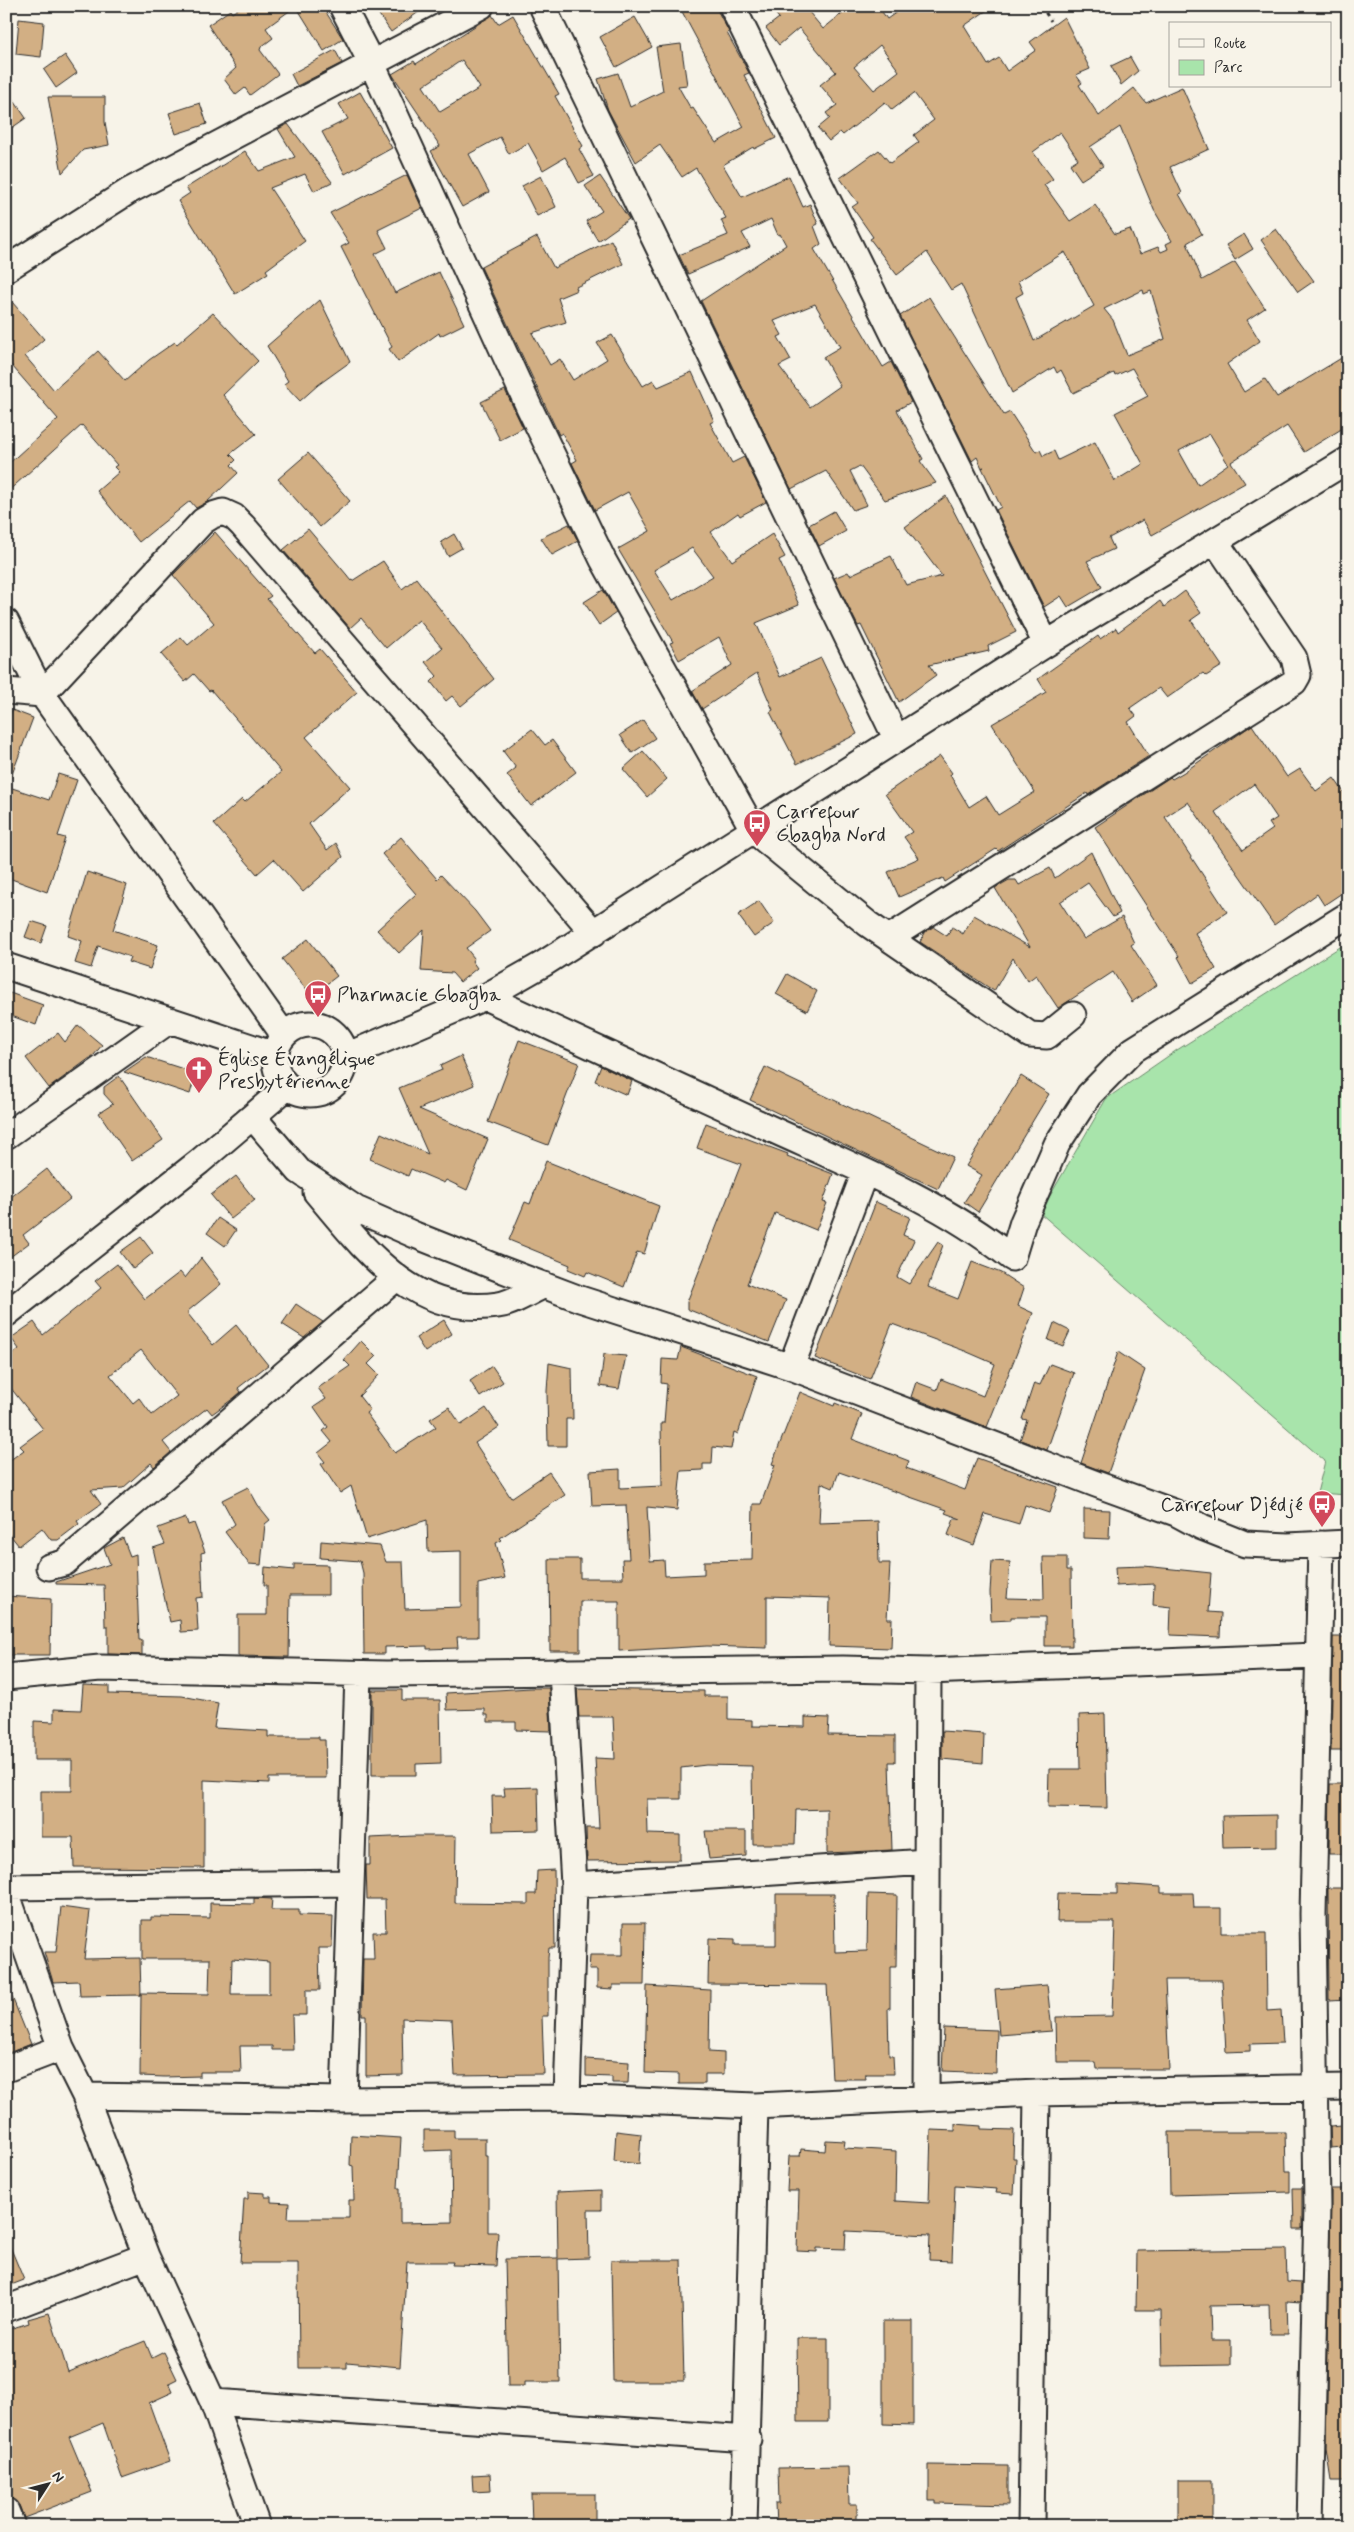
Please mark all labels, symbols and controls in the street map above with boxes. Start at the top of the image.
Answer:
legend [1169,22,1332,88]
text: Route [1214,34,1247,54]
text: Parc [1214,58,1242,78]
place label: Carrefour Gbagba Nord [776,799,886,850]
bus stop icon: Carrefour Gbagba Nord [742,808,772,847]
bus stop icon: Pharmacie Gbagba [303,979,333,1018]
place label: Pharmacie Gbagba [337,982,502,1010]
place label: Église Évangélique Presbytérienne [218,1046,375,1096]
church icon: Église Évangélique Presbytérienne [184,1055,214,1094]
bus stop icon: Carrefour Djédjé [1307,1489,1337,1528]
place label: Carrefour Djédjé [1160,1492,1303,1521]
north arrow [22,2460,72,2510]
text: N [48,2468,68,2486]

